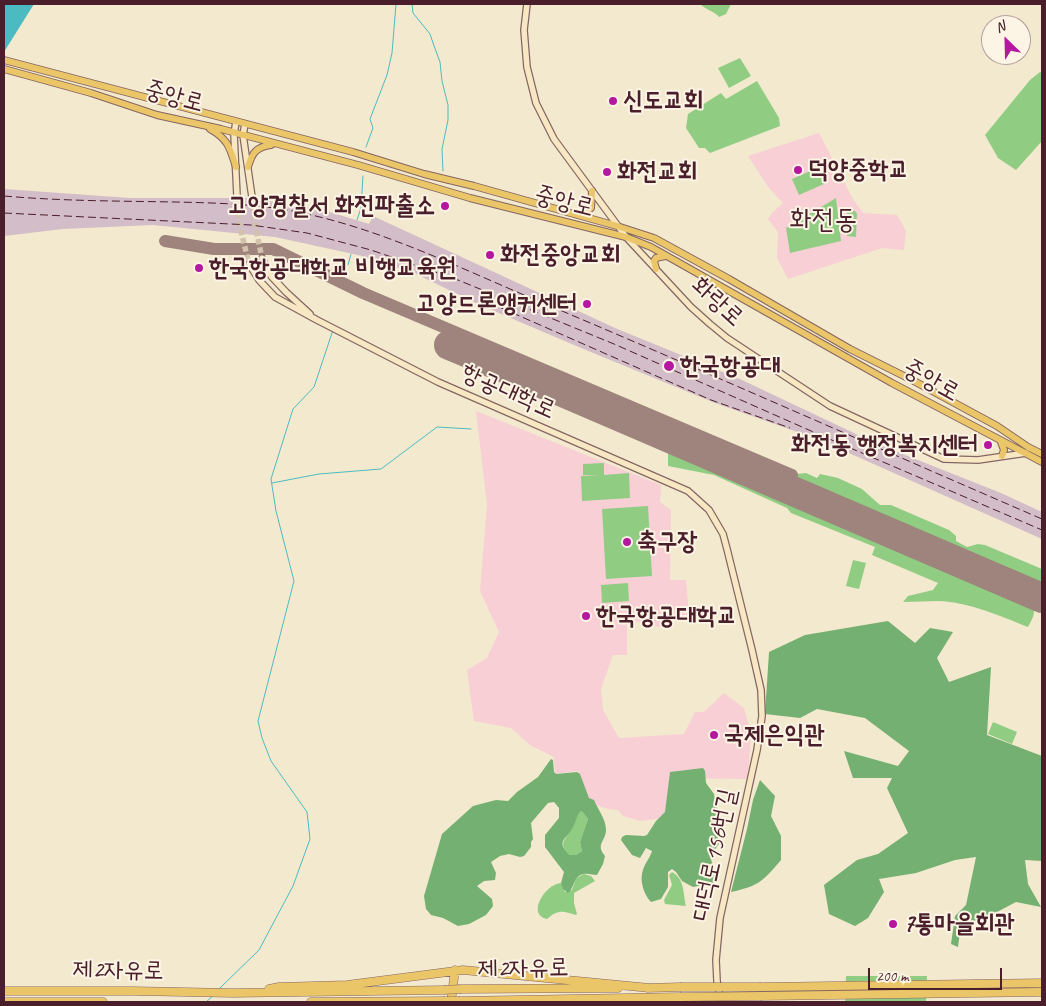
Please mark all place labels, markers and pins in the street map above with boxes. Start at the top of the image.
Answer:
place label: 신도교회 [623,86,703,116]
marker: 신도교회 [607,95,619,107]
place label: 덕양중학교 [808,155,909,185]
place label: 화전교회 [617,157,697,187]
marker: 덕양중학교 [792,164,804,176]
marker: 화전교회 [601,166,613,178]
place label: 고양경찰서 화전파출소 [228,191,435,221]
marker: 고양경찰서 화전파출소 [439,200,451,212]
place label: 화전중앙교회 [500,240,621,270]
marker: 화전중앙교회 [484,249,496,261]
place label: 한국항공대학교 비행교육원 [209,253,456,283]
marker: 한국항공대학교 비행교육원 [193,262,205,274]
place label: 고양드론앵커센터 [416,289,577,319]
marker: 고양드론앵커센터 [581,298,593,310]
place label: 한국항공대 [680,351,781,381]
marker: 한국항공대 [662,359,676,373]
place label: 화전동 행정복지센터 [791,430,978,460]
marker: 화전동 행정복지센터 [982,439,994,451]
place label: 축구장 [637,527,697,557]
marker: 축구장 [621,536,633,548]
place label: 한국항공대학교 [596,601,737,631]
marker: 한국항공대학교 [580,610,592,622]
place label: 국제은익관 [724,720,825,750]
marker: 국제은익관 [708,729,720,741]
place label: 7통마을회관 [903,909,1015,939]
marker: 7통마을회관 [887,918,899,930]

